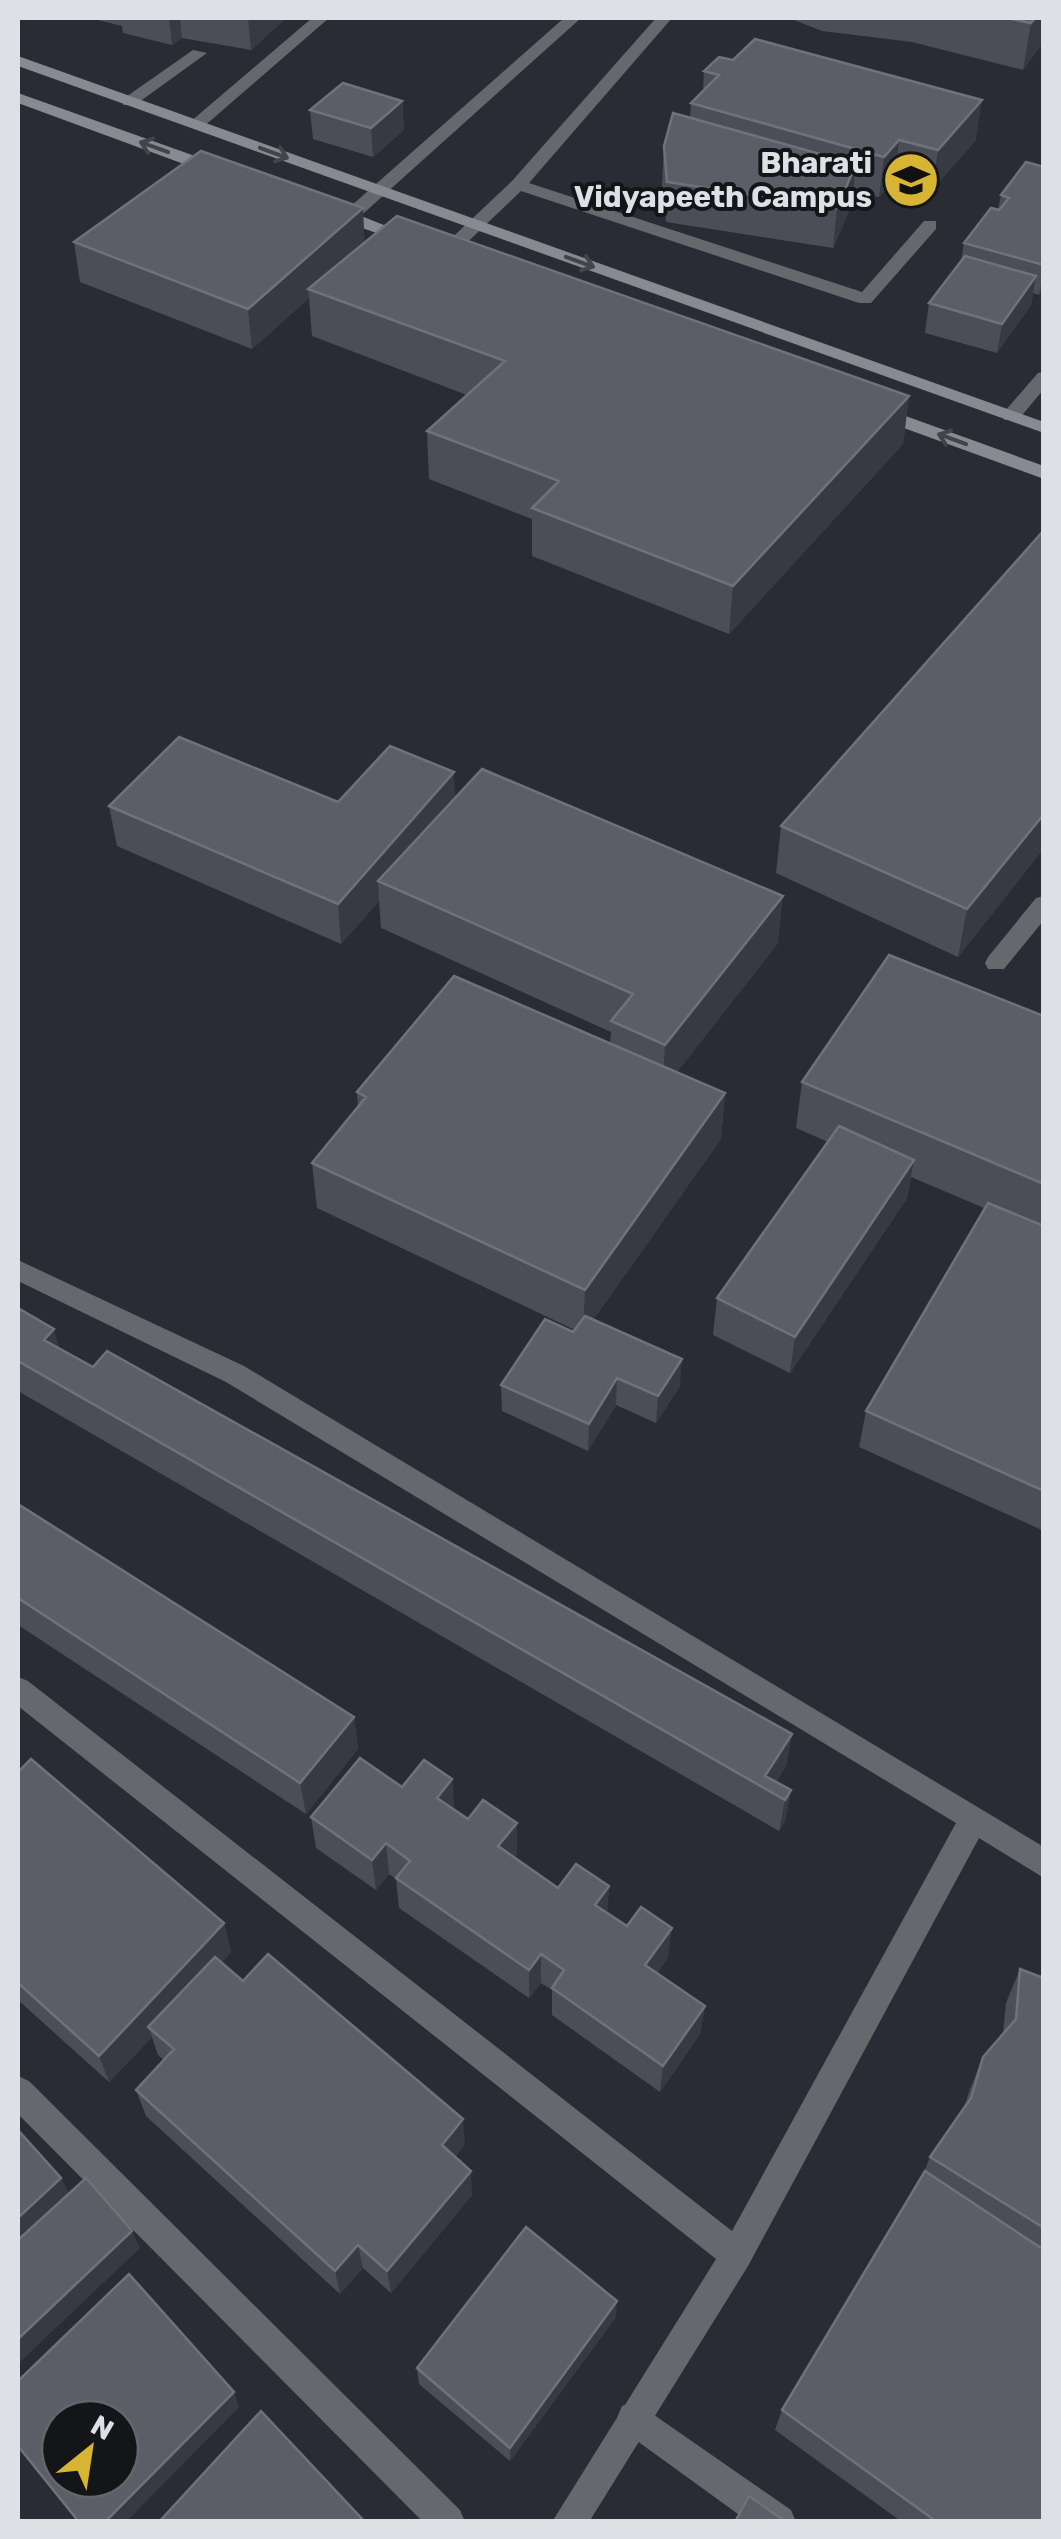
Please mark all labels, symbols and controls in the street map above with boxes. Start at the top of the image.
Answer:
one-way arrow [139,137,170,155]
one-way arrow [258,145,289,163]
place label: Bharati Vidyapeeth Campus [574,145,872,215]
school or university icon: Bharati Vidyapeeth Campus [881,150,941,210]
one-way arrow [564,254,595,272]
one-way arrow [937,429,968,447]
north arrow [40,2399,140,2499]
text: N [85,2408,119,2447]

